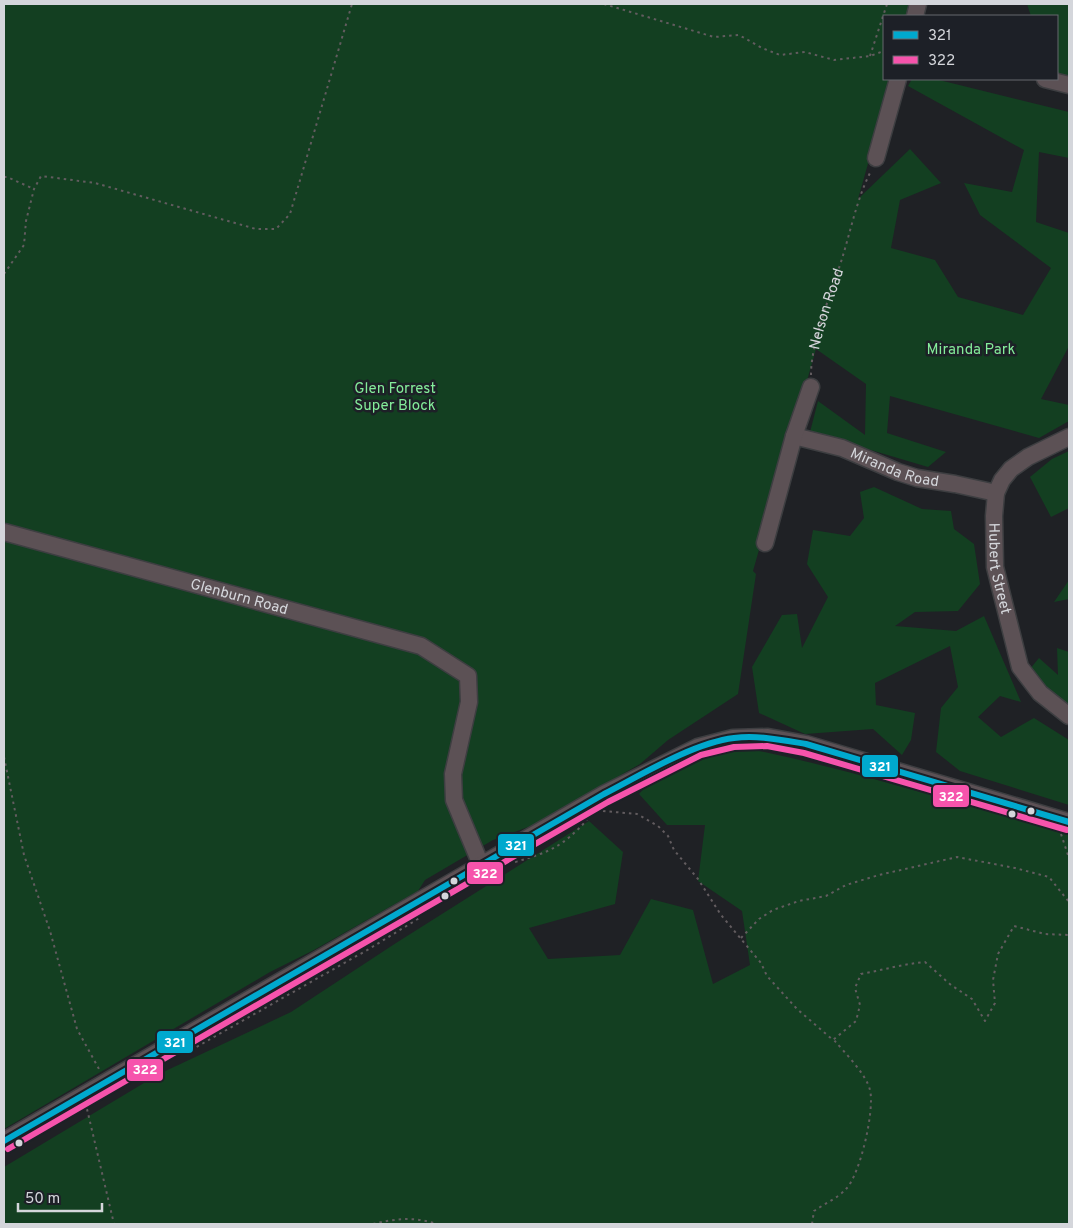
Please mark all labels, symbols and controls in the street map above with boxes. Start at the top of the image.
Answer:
legend [883,15,1058,80]
text: 321 [928,27,952,46]
text: 322 [928,52,955,71]
street label: Nelson Road [806,266,849,352]
park label: Miranda Park [927,341,1016,360]
park label: Glen Forrest Super Block [354,380,436,416]
street label: Miranda Road [847,445,940,492]
street label: Hubert Street [983,523,1014,616]
street label: Glenburn Road [188,575,290,620]
line badge: 321 [861,754,899,778]
text: 321 [869,759,891,776]
line badge: 322 [932,784,970,808]
text: 322 [938,789,964,806]
unlabelled marker [1026,806,1036,816]
unlabelled marker [1007,809,1017,819]
line badge: 321 [497,833,535,857]
text: 321 [505,838,527,855]
line badge: 322 [466,861,504,885]
text: 322 [472,866,498,883]
unlabelled marker [449,876,459,886]
unlabelled marker [440,891,450,901]
line badge: 321 [156,1030,194,1054]
text: 321 [164,1035,186,1052]
line badge: 322 [126,1058,164,1082]
text: 322 [132,1062,158,1079]
unlabelled marker [14,1138,24,1148]
scale bar [18,1180,101,1212]
text: 50 m [25,1190,60,1209]

